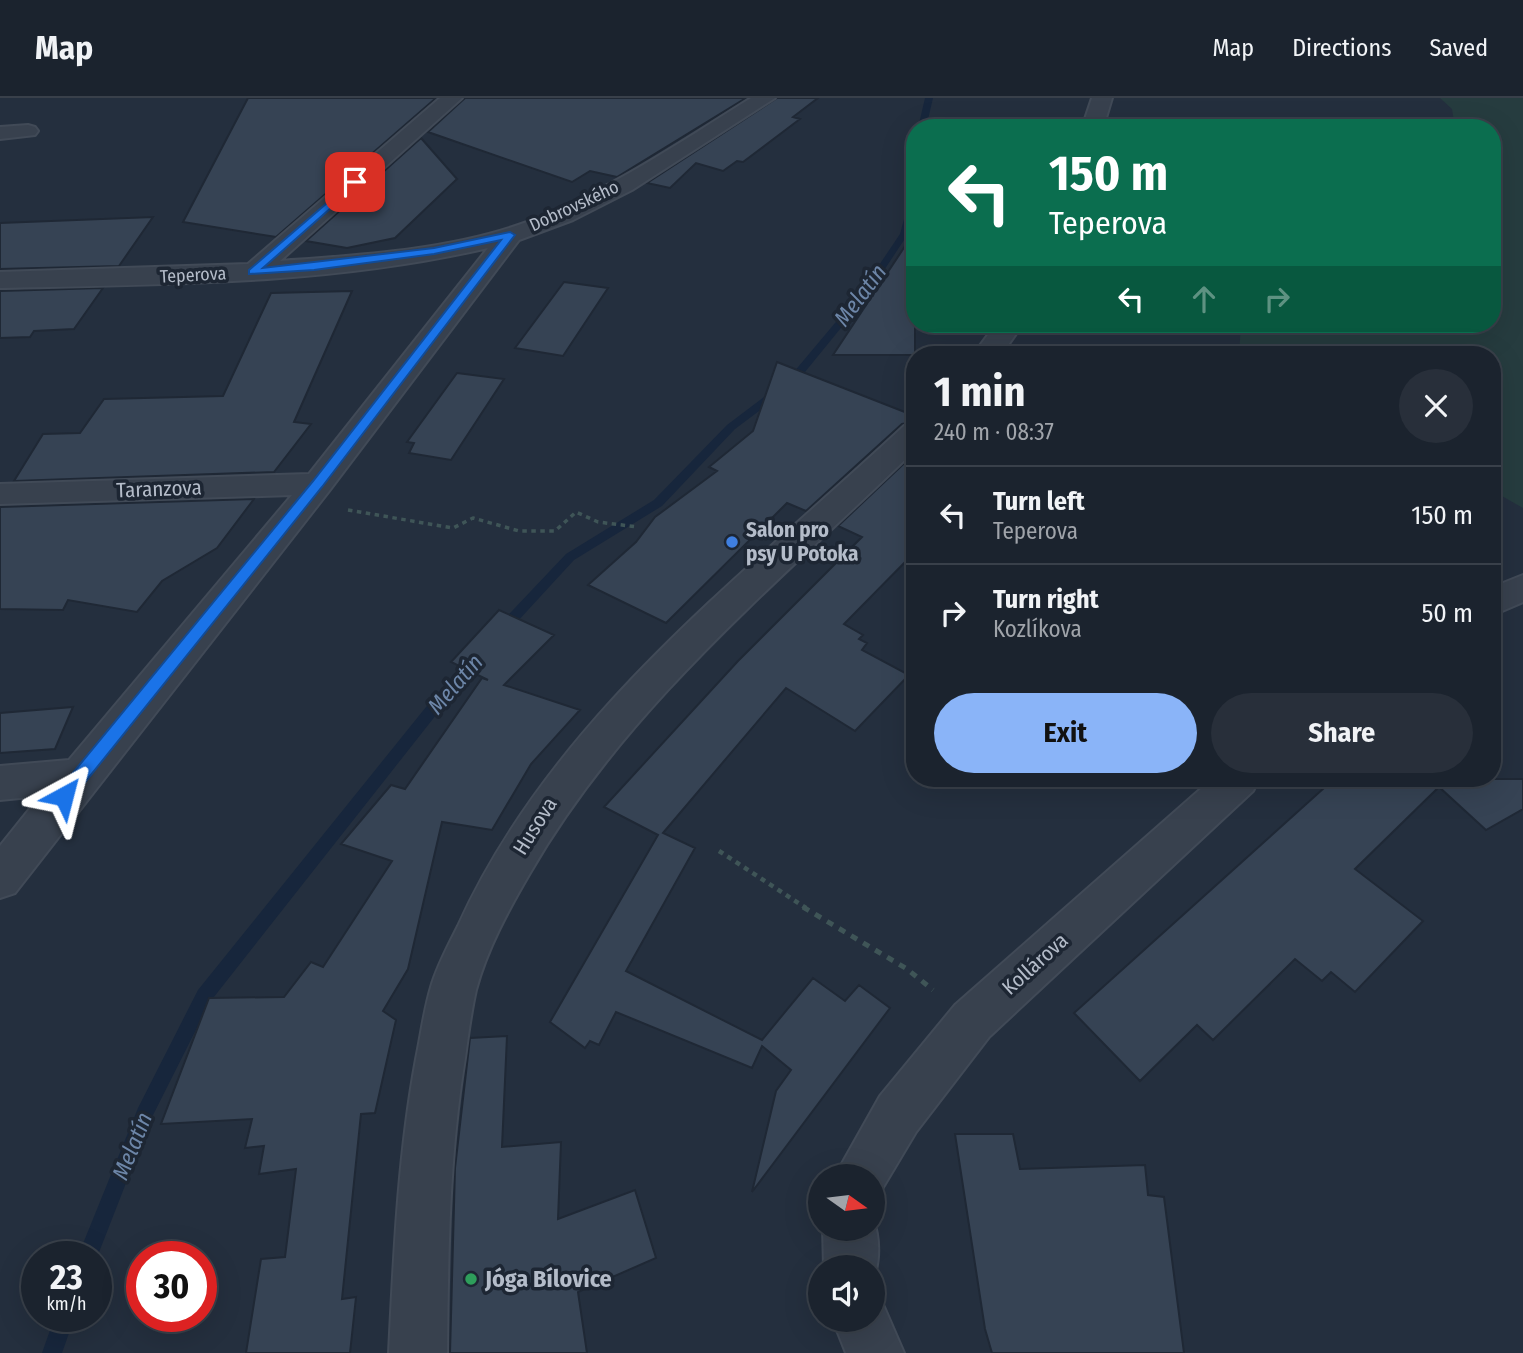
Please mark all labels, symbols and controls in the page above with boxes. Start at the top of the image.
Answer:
text: Map [35,28,93,68]
text: Map [1213,34,1254,62]
text: Directions [1292,34,1391,62]
text: Saved [1429,34,1488,62]
text: 150 m [1049,144,1168,203]
icon: left [934,147,1025,238]
pin [325,152,385,212]
icon: arrive [336,163,374,201]
street label: Dobrovského [526,176,622,236]
text: Teperova [1049,204,1167,242]
water label: Melatín [828,258,892,332]
street label: Teperova [159,262,227,288]
icon: left [1112,280,1150,318]
icon: ahead [1185,280,1223,318]
icon: right [1258,280,1296,318]
text: 1 min [934,367,1025,417]
button: close [1399,369,1473,443]
text: 240 m · 08:37 [934,418,1054,446]
street label: Taranzova [116,475,202,503]
text: Turn left [993,486,1085,517]
icon: left [934,496,972,534]
text: 150 m [1411,500,1473,531]
place label: Salon pro psy U Potoka [746,517,858,567]
text: Teperova [993,517,1078,545]
marker: Salon pro psy U Potoka [724,534,740,550]
text: Turn right [993,584,1099,615]
icon: right [934,594,972,632]
text: 50 m [1421,598,1473,629]
text: Kozlíkova [993,615,1082,643]
water label: Melatín [421,648,489,720]
button: Exit [934,693,1197,773]
button: Share [1211,693,1473,773]
position arrow [27,759,101,833]
street label: Husova [507,792,563,860]
street label: Kollárova [997,928,1073,1000]
water label: Melatín [106,1108,158,1184]
north arrow [808,1164,886,1241]
map controls [808,1164,885,1332]
speed limit sign: 30 [126,1241,217,1332]
button: sound [808,1255,885,1332]
text: 23 [50,1256,83,1298]
place label: Jóga Bílovice [484,1265,612,1293]
marker: Jóga Bílovice [463,1271,479,1287]
text: km/h [46,1293,87,1315]

